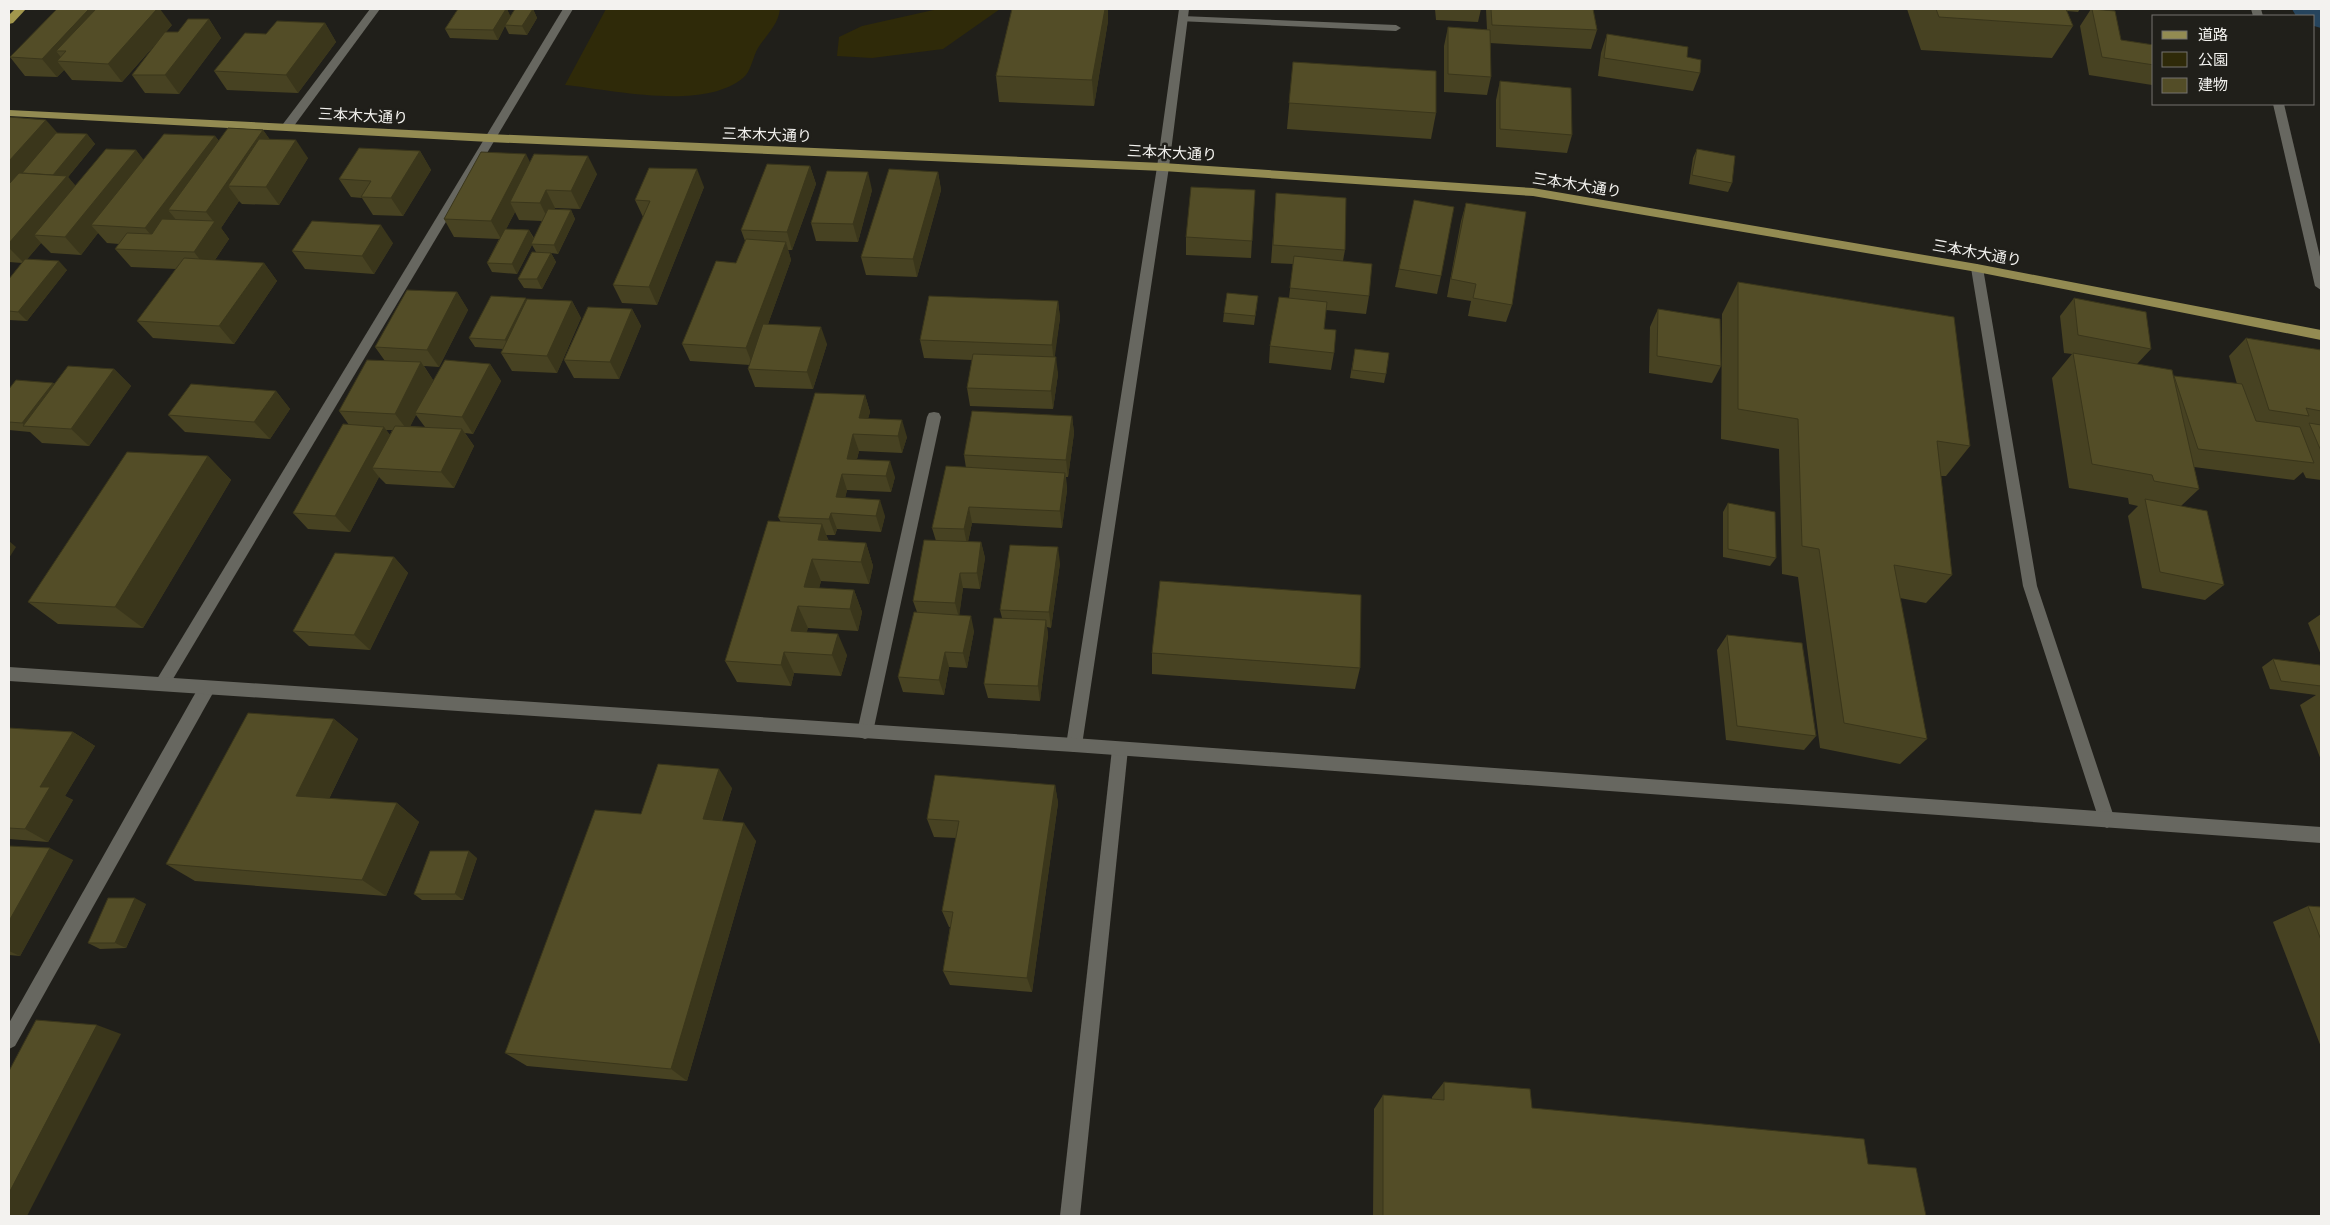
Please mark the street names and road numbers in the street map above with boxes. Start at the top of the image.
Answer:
street label: 三本木大通り [318,105,408,127]
street label: 三本木大通り [722,124,812,146]
street label: 三本木大通り [1127,142,1217,164]
street label: 三本木大通り [1531,169,1623,201]
street label: 三本木大通り [1931,236,2023,270]

